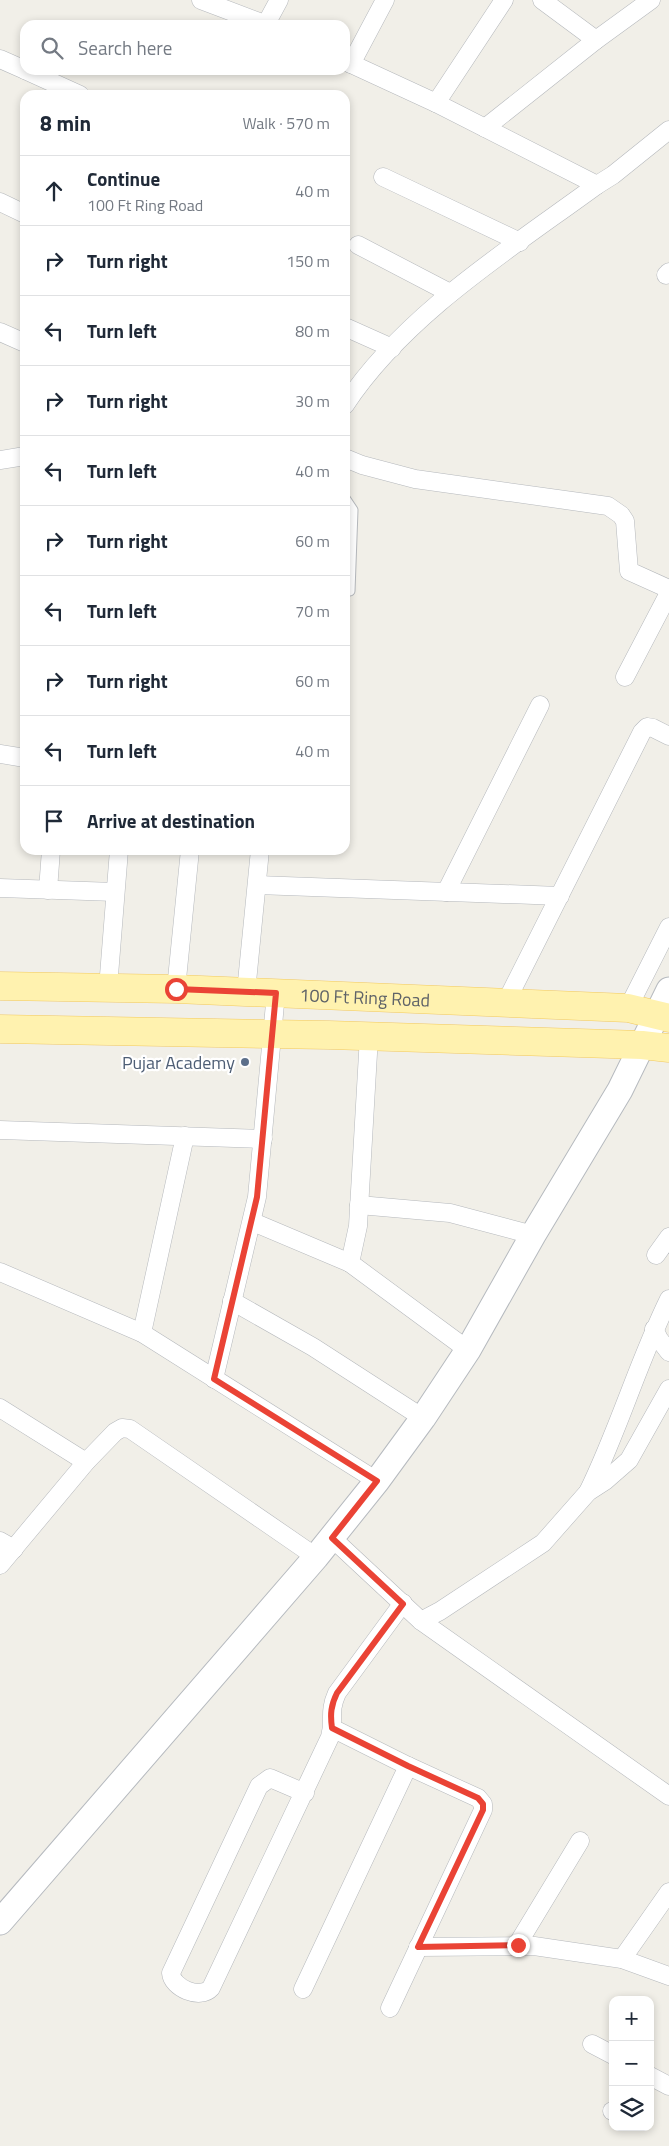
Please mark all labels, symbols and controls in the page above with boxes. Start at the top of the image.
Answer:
search box [20,20,350,75]
text: Search here [78,33,172,62]
icon: search [38,34,66,62]
text: 8 min [40,107,91,139]
text: Walk · 570 m [242,111,330,135]
text: Continue [87,164,160,193]
icon: ahead [40,177,68,205]
text: 40 m [295,179,330,203]
text: 100 Ft Ring Road [87,193,203,217]
text: Turn right [87,246,168,275]
icon: right [40,247,68,275]
text: 150 m [286,249,330,273]
text: Turn left [87,316,157,345]
icon: left [40,317,68,345]
text: 80 m [295,319,330,343]
text: Turn right [87,386,168,415]
icon: right [40,387,68,415]
text: 30 m [295,389,330,413]
text: Turn left [87,456,157,485]
icon: left [40,457,68,485]
text: 40 m [295,459,330,483]
text: Turn right [87,526,168,555]
icon: right [40,527,68,555]
text: 60 m [295,529,330,553]
text: Turn left [87,596,157,625]
icon: left [40,597,68,625]
text: 70 m [295,599,330,623]
text: Turn right [87,666,168,695]
icon: right [40,667,68,695]
text: 60 m [295,669,330,693]
text: Turn left [87,736,157,765]
icon: left [40,737,68,765]
text: 40 m [295,739,330,763]
text: Arrive at destination [87,806,255,835]
icon: arrive [40,807,68,835]
route start [165,978,188,1001]
street label: 100 Ft Ring Road [299,981,431,1013]
place label: Pujar Academy [122,1049,235,1076]
marker: Pujar Academy [239,1056,251,1068]
route end [507,1934,530,1957]
map controls [609,1996,654,2131]
button: + [609,1996,654,2041]
button: − [609,2041,654,2086]
button: layers [609,2086,654,2131]

